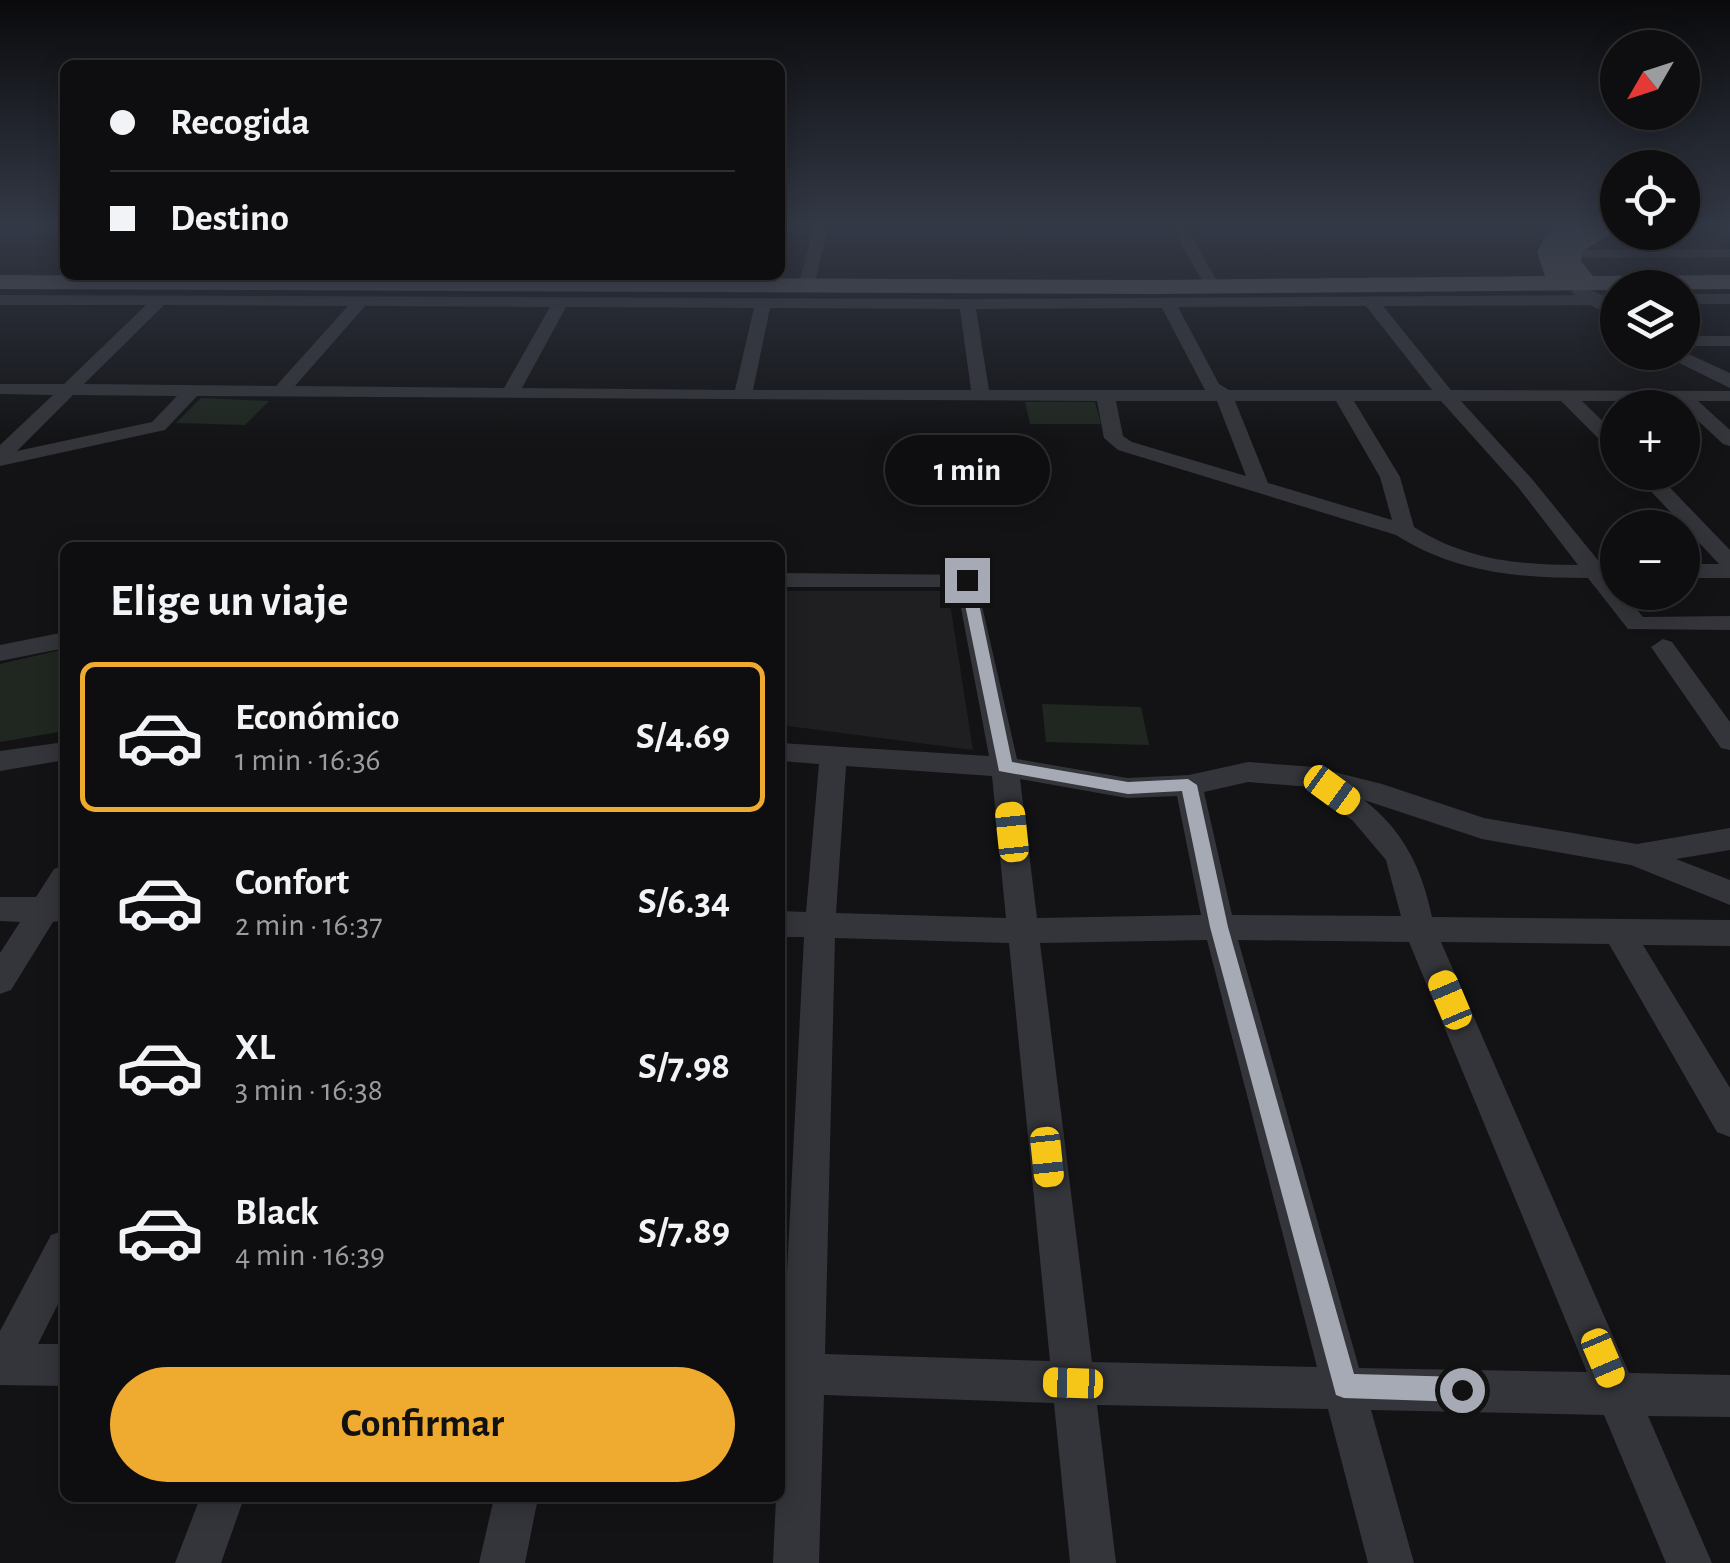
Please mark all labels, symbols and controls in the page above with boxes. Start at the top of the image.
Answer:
north arrow [1600,30,1700,130]
map controls [1600,30,1700,610]
text: Recogida [170,104,310,142]
button: locate [1600,150,1700,250]
text: Destino [170,200,289,238]
button: layers [1600,270,1700,370]
button: + [1600,390,1700,490]
callout: 1 min [884,435,1050,505]
text: 1 min [934,454,1001,486]
button: − [1600,510,1700,610]
route end [945,558,990,603]
text: Elige un viaje [110,579,349,624]
icon: car [115,692,205,782]
text: Económico [235,699,399,737]
text: S/4.69 [636,718,730,756]
text: 1 min · 16:36 [235,744,381,776]
car [1299,760,1365,820]
car [994,801,1030,863]
icon: car [115,857,205,947]
text: Confort [235,864,349,902]
text: S/6.34 [638,883,730,921]
text: 2 min · 16:37 [235,909,383,941]
car [1424,967,1476,1033]
icon: car [115,1022,205,1112]
text: XL [235,1029,275,1067]
text: S/7.98 [638,1048,730,1086]
text: 3 min · 16:38 [235,1074,383,1106]
car [1029,1126,1065,1188]
icon: car [115,1187,205,1277]
text: Black [235,1194,319,1232]
text: S/7.89 [638,1213,730,1251]
text: 4 min · 16:39 [235,1239,385,1271]
car [1577,1325,1629,1391]
button: Confirmar [110,1367,735,1482]
car [1042,1367,1104,1399]
route start [1440,1368,1485,1413]

